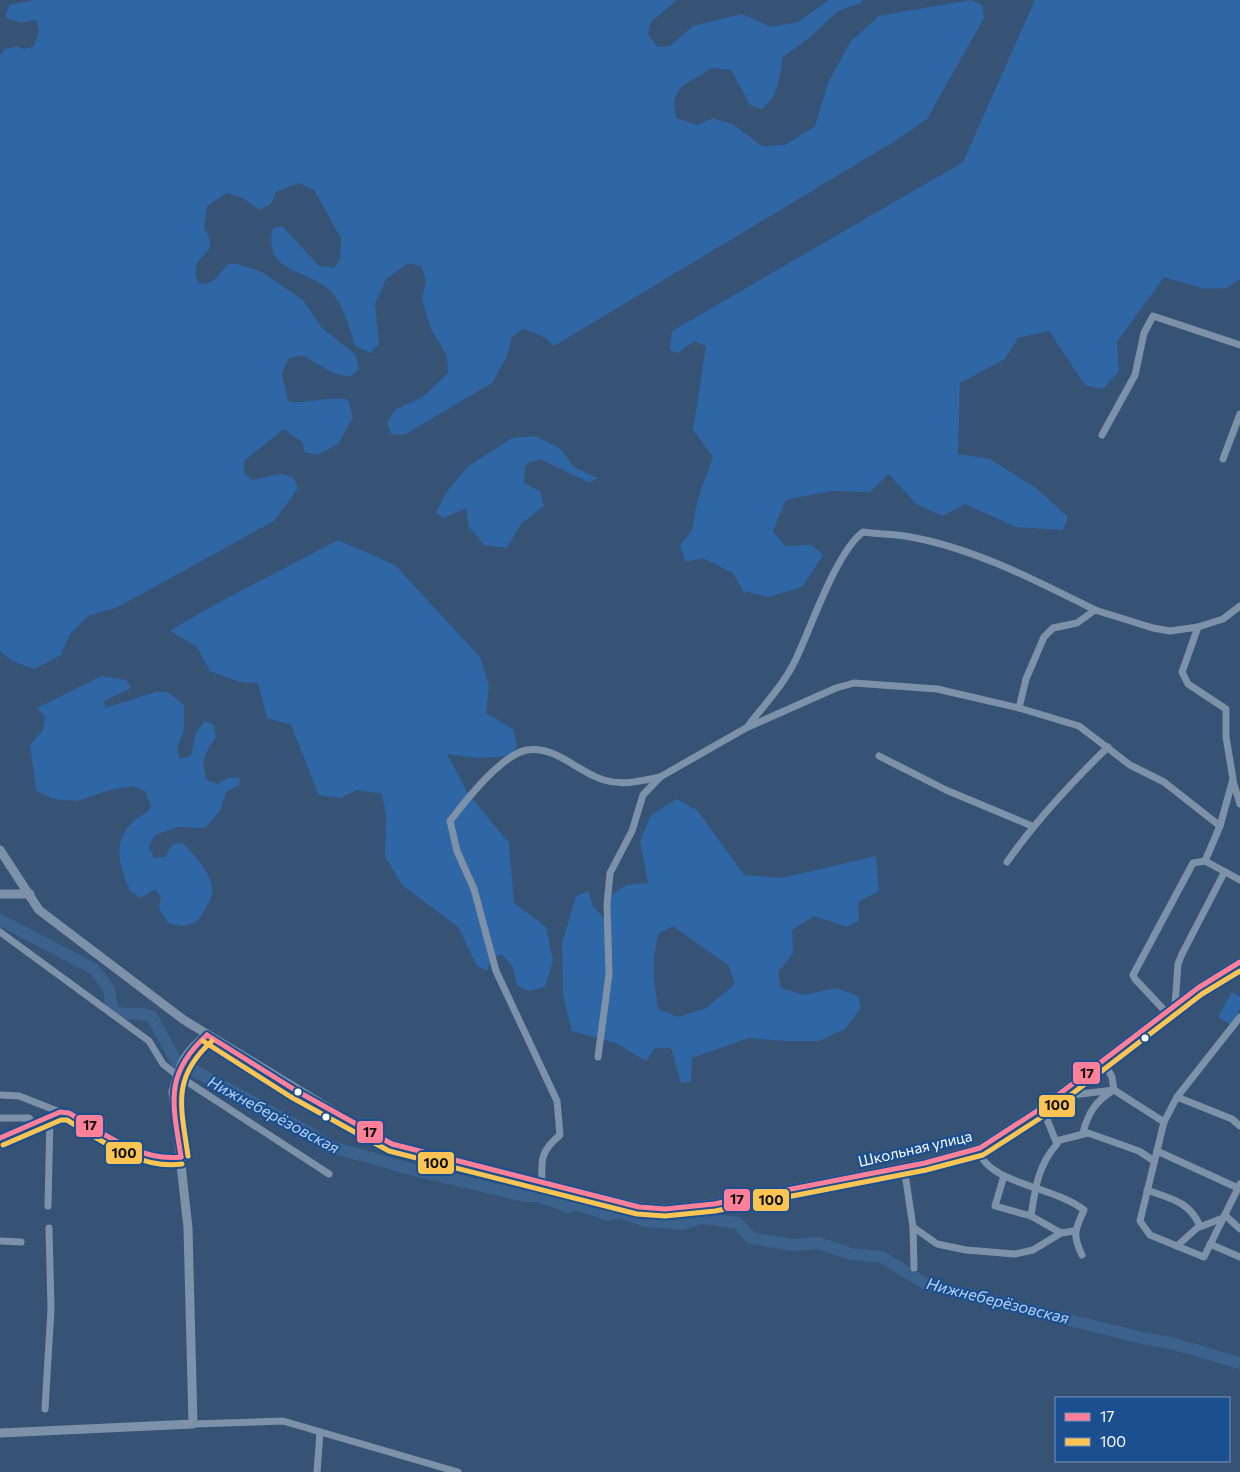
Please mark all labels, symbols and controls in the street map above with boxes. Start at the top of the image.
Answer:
unlabelled marker [1140,1033,1150,1043]
line badge: 17 [1072,1061,1101,1085]
text: 17 [1080,1064,1094,1081]
water label: Нижнеберёзовская [205,1071,343,1157]
unlabelled marker [293,1087,303,1097]
line badge: 100 [1038,1094,1076,1118]
text: 100 [1045,1096,1069,1113]
unlabelled marker [321,1112,331,1122]
line badge: 17 [75,1114,104,1138]
text: 17 [83,1116,97,1133]
line badge: 17 [356,1120,384,1144]
text: 17 [363,1123,377,1140]
street label: Школьная улица [856,1126,974,1170]
line badge: 100 [105,1141,143,1165]
text: 100 [112,1144,136,1161]
line badge: 100 [417,1151,455,1175]
text: 100 [424,1154,448,1171]
line badge: 17 [723,1188,751,1212]
line badge: 100 [752,1188,790,1212]
text: 17 [730,1190,744,1207]
text: 100 [759,1191,783,1208]
water label: Нижнеберёзовская [925,1273,1071,1327]
legend [1055,1397,1230,1462]
text: 17 [1100,1407,1114,1425]
text: 100 [1100,1432,1126,1450]

